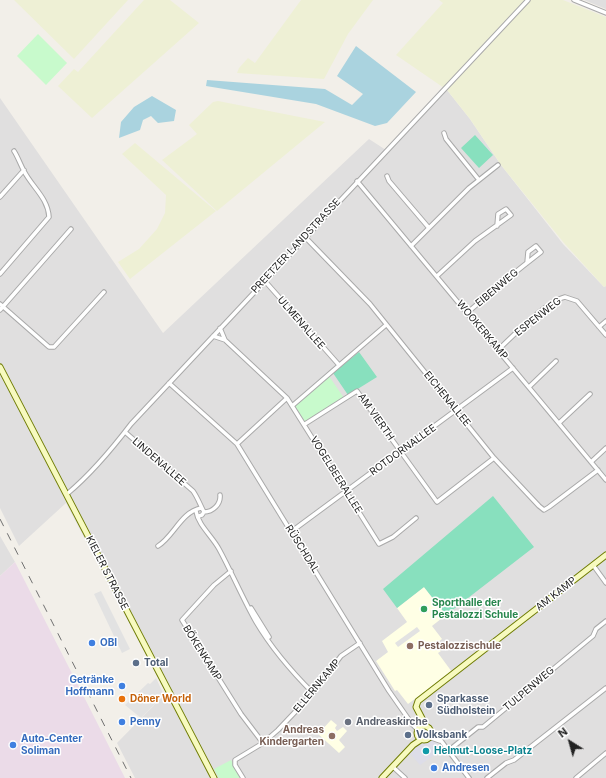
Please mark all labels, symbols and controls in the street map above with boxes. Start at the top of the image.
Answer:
street label: PREETZER LANDSTRASSE [249,196,343,296]
street label: EIBENWEG [473,267,521,309]
street label: ULMENALLEE [275,294,327,352]
street label: ESPENWEG [512,295,564,339]
street label: WOOKERKAMP [454,298,510,362]
street label: EICHENALLEE [421,369,473,429]
street label: AM VIERTH [355,391,397,443]
street label: ROTDORNALLEE [367,422,439,478]
street label: VOGELBEERALLEE [307,434,365,516]
street label: LINDENALLEE [130,436,188,488]
street label: RÜSCHDAL [282,523,322,575]
street label: KIELER STRASSE [83,534,131,612]
street label: AM KAMP [533,575,579,613]
place label: Sporthalle der Pestalozzi Schule [432,597,518,620]
marker: Sporthalle der Pestalozzi Schule [419,604,429,614]
street label: BÖKENKAMP [180,623,224,683]
place label: OBI [100,637,117,649]
marker: OBI [87,638,97,648]
place label: Pestalozzischule [418,640,501,652]
marker: Pestalozzischule [405,641,415,651]
place label: Total [144,657,168,669]
street label: ELLERNKAMP [291,657,343,715]
marker: Total [131,658,141,668]
street label: TULPENWEG [501,664,557,714]
place label: Getränke Hoffmann [65,674,114,698]
marker: Getränke Hoffmann [117,681,127,691]
place label: Döner World [130,693,191,705]
place label: Sparkasse Südholstein [437,693,495,716]
marker: Döner World [117,694,127,704]
marker: Sparkasse Südholstein [424,700,434,710]
place label: Penny [130,716,161,728]
place label: Andreaskirche [356,716,428,728]
marker: Penny [117,717,127,727]
marker: Andreaskirche [343,717,353,727]
north arrow [550,722,590,762]
place label: Andreas Kindergarten [260,724,324,748]
text: N [555,724,570,741]
place label: Volksbank [416,729,467,741]
marker: Volksbank [403,730,413,740]
marker: Andreas Kindergarten [327,731,337,741]
place label: Auto-Center Soliman [21,733,82,756]
marker: Auto-Center Soliman [8,740,18,750]
place label: Helmut-Loose-Platz [434,745,532,757]
marker: Helmut-Loose-Platz [421,746,431,756]
place label: Andresen [442,762,490,774]
marker: Andresen [429,763,439,773]

